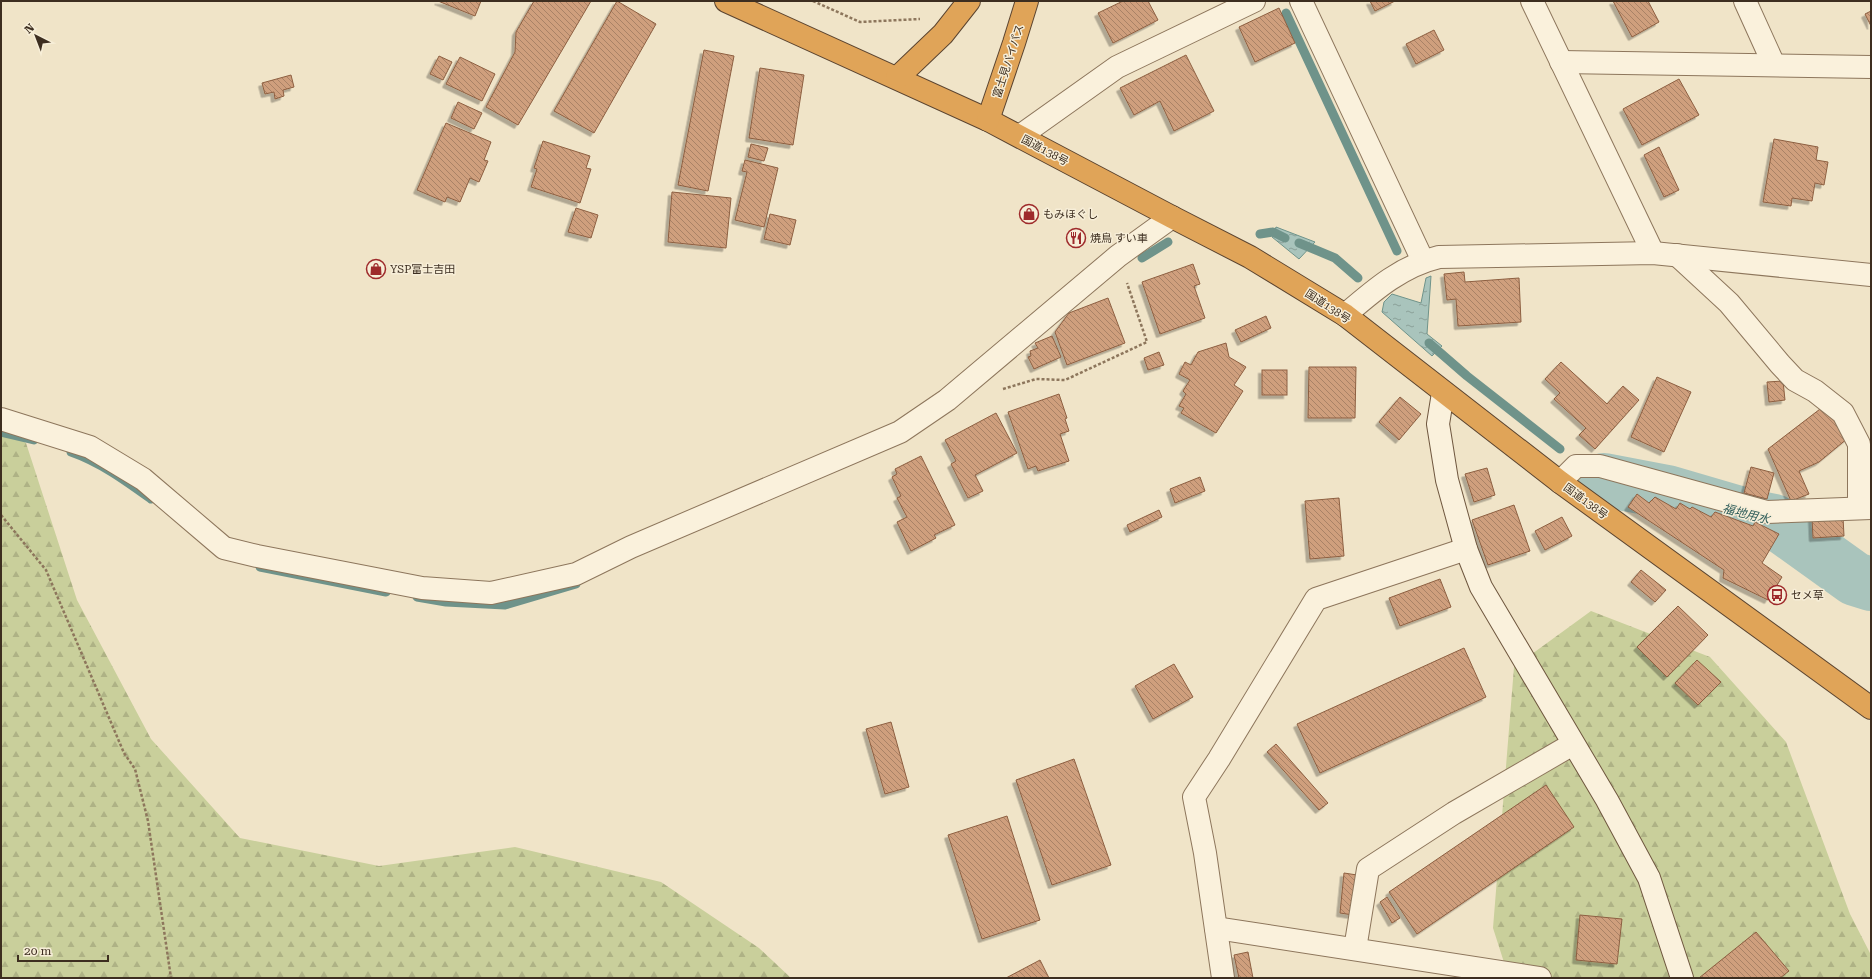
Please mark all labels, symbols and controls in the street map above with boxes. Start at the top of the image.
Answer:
north arrow [16,16,56,56]
text: N [22,21,38,37]
street label: 富士見バイパス [990,23,1027,100]
street label: 国道138号 [1019,133,1071,168]
shop icon: もみほぐし [1018,203,1040,225]
place label: もみほぐし [1043,208,1098,221]
restaurant icon: 焼鳥 すい車 [1065,227,1087,249]
place label: 焼鳥 すい車 [1090,232,1148,245]
shop icon: YSP富士吉田 [365,258,387,280]
place label: YSP富士吉田 [390,263,455,276]
street label: 国道138号 [1303,287,1353,326]
street label: 国道138号 [1561,481,1610,522]
water label: 福地用水 [1721,501,1773,527]
bus stop icon: セメ草 [1766,584,1788,606]
place label: セメ草 [1791,589,1824,602]
scale bar [18,937,108,963]
text: 20 m [24,944,51,958]

